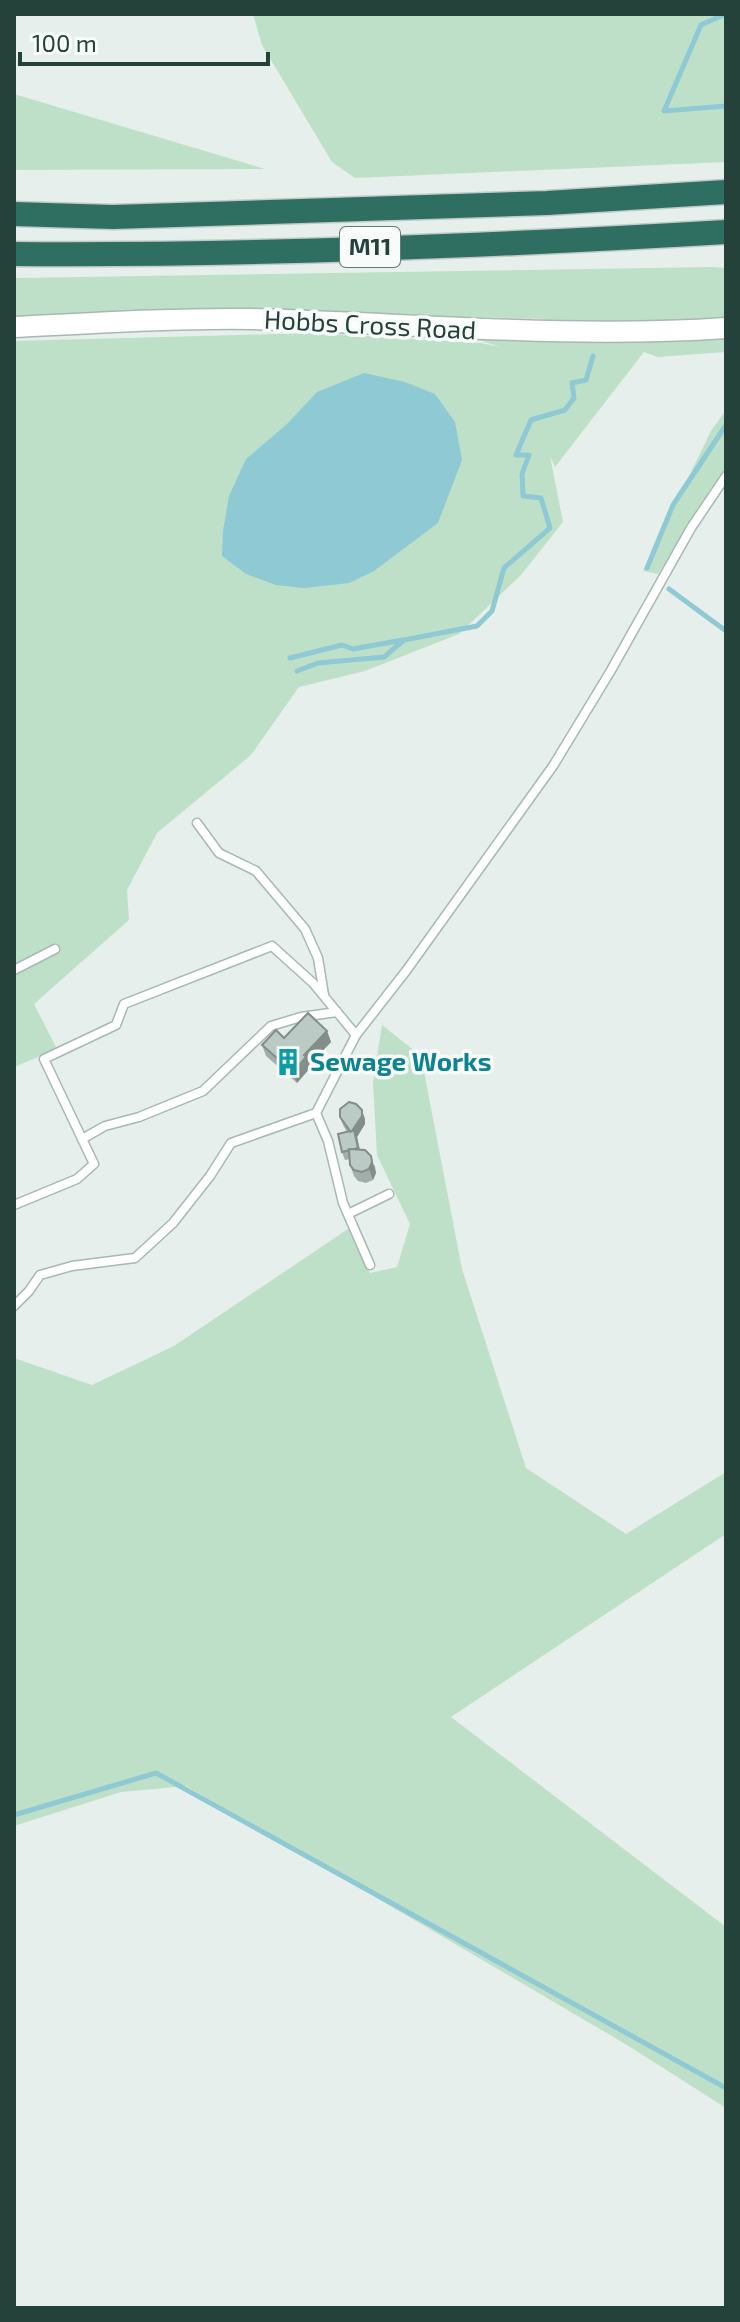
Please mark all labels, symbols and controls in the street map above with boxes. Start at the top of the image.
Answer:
scale bar [20,16,268,66]
text: 100 m [32,28,97,57]
road number: M11 [340,227,400,267]
street label: Hobbs Cross Road [263,302,477,345]
place label: Sewage Works [310,1045,491,1076]
building icon: Sewage Works [273,1047,303,1077]

